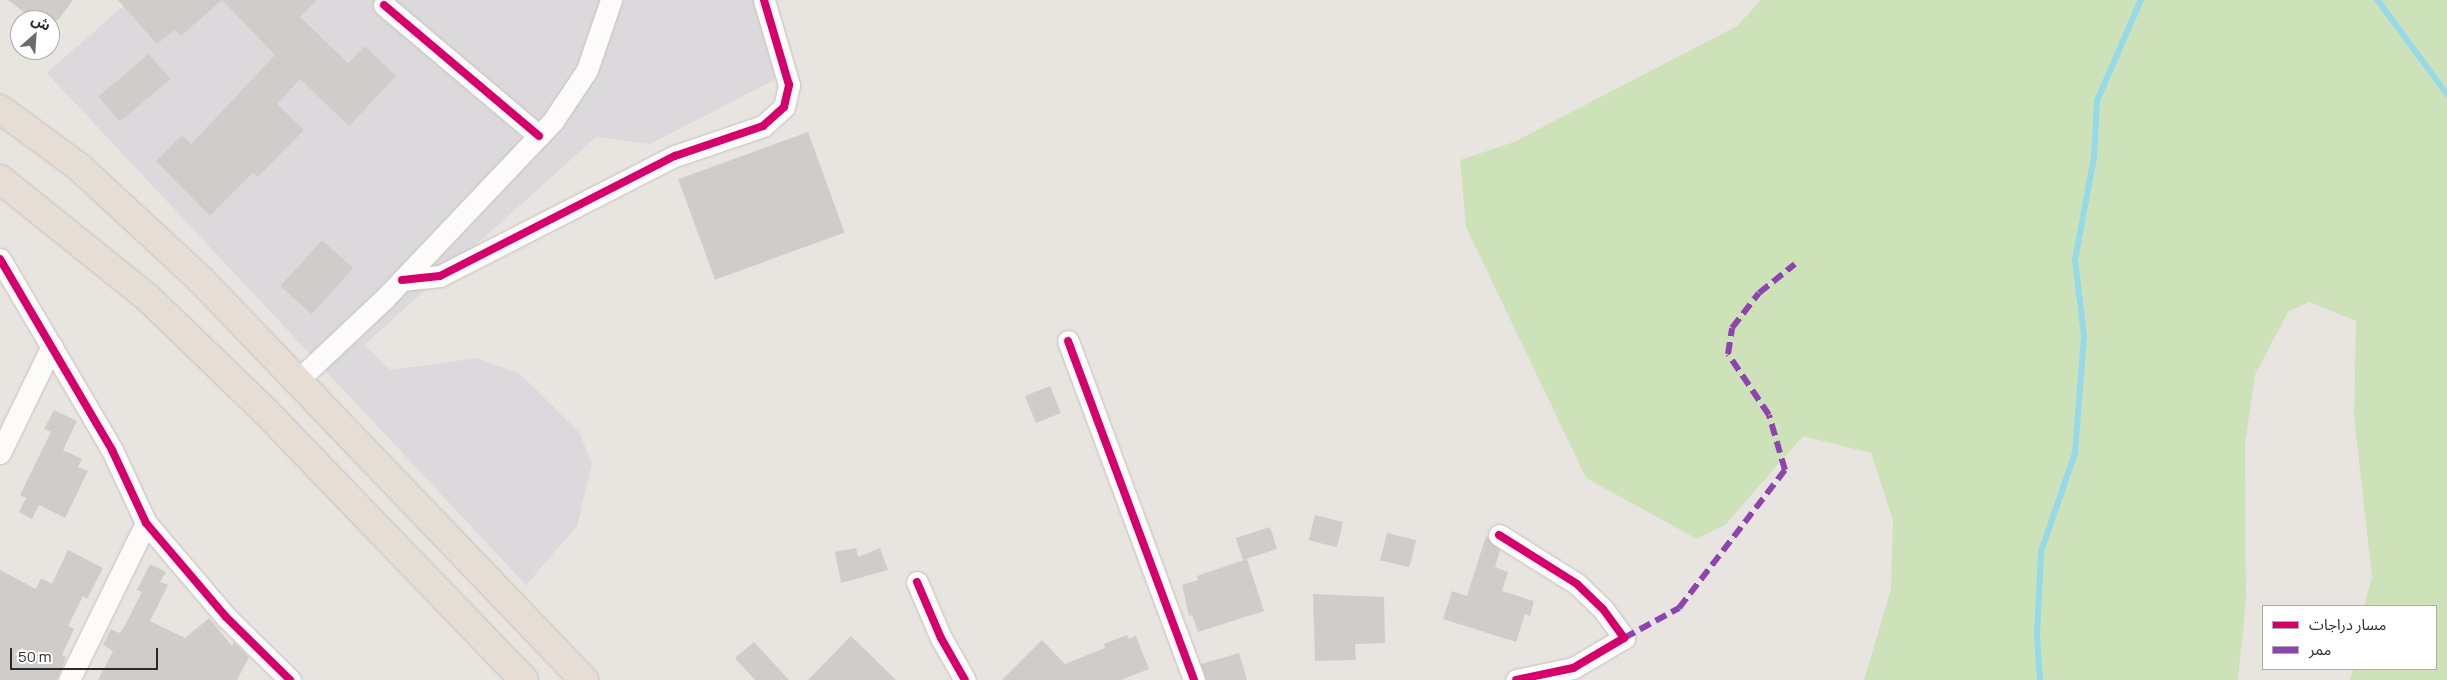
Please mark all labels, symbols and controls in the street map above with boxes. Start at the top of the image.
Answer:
text: ش [29,9,54,35]
north arrow [10,10,60,60]
legend [2262,605,2437,670]
text: مسار دراجات [2309,614,2386,635]
scale bar [12,638,160,670]
text: ممر [2309,639,2332,660]
text: 50 m [18,646,52,667]

